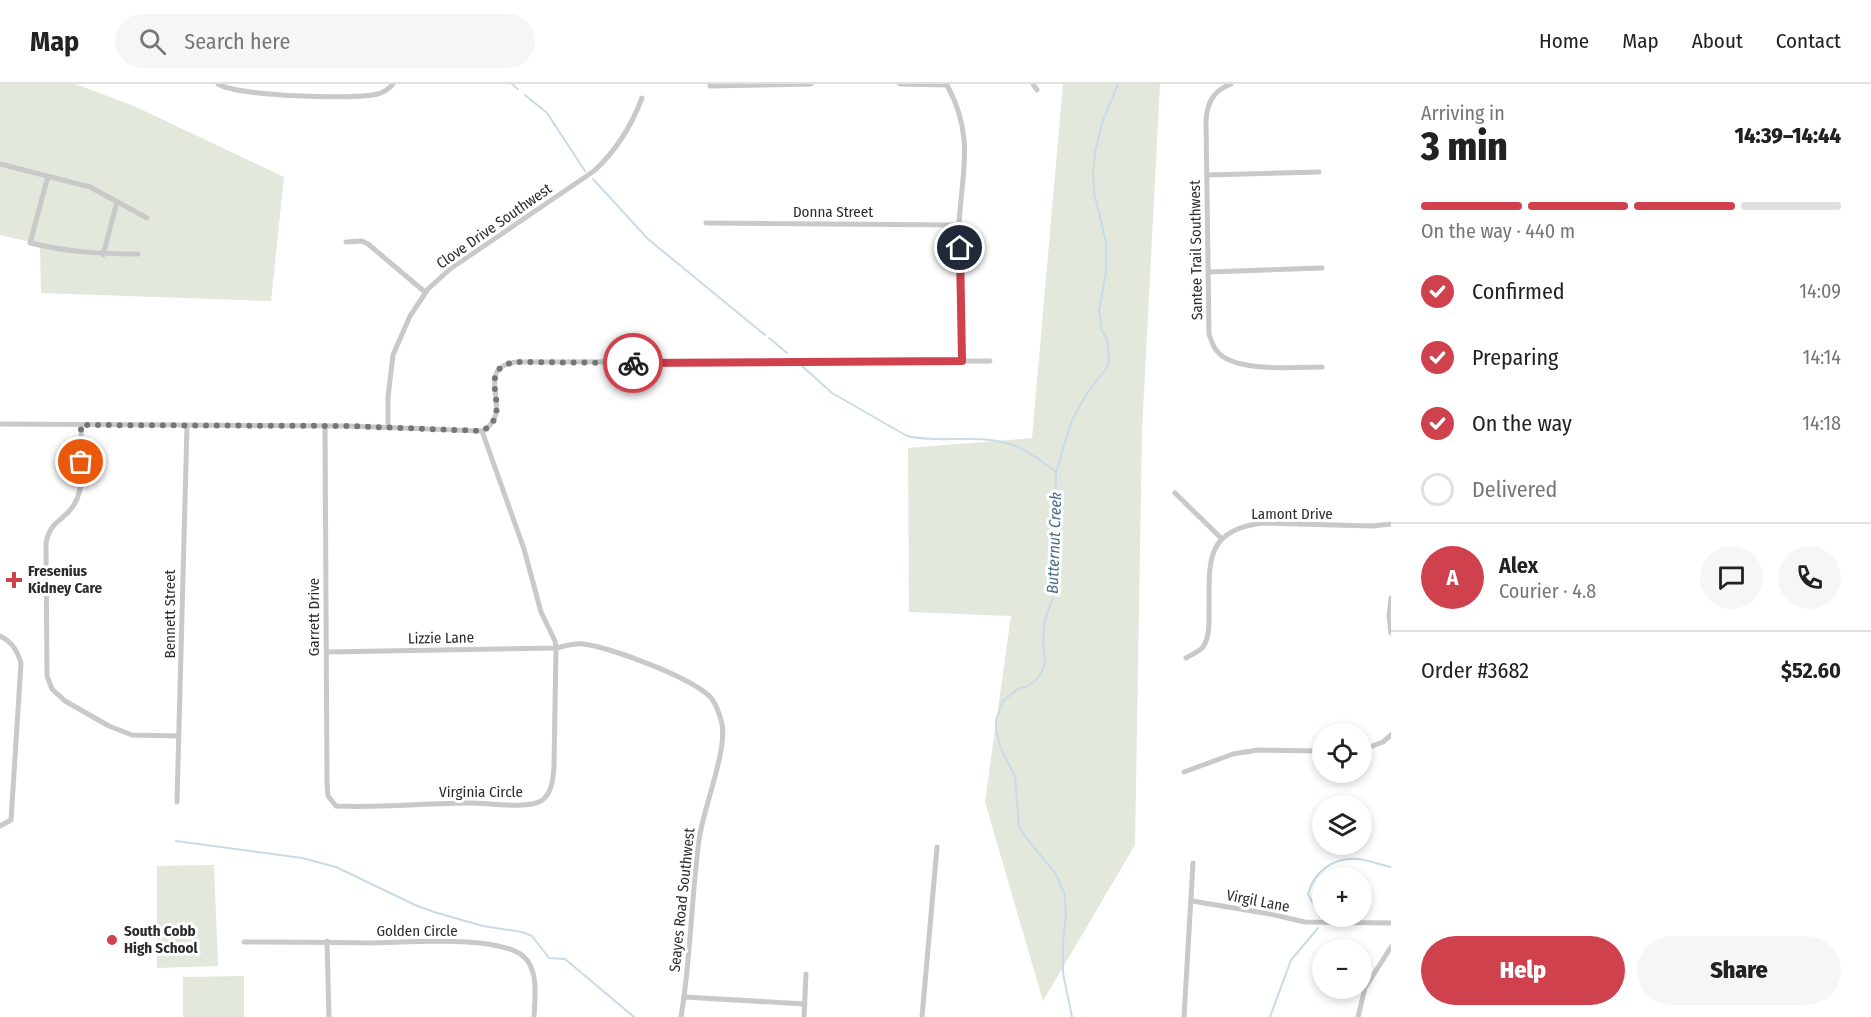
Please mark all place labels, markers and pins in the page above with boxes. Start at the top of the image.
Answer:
pin [934,222,985,273]
pin [55,436,106,487]
place label: Fresenius Kidney Care [28,562,103,597]
marker: Fresenius Kidney Care [5,571,23,589]
place label: South Cobb High School [124,922,199,957]
marker: South Cobb High School [105,933,119,947]

